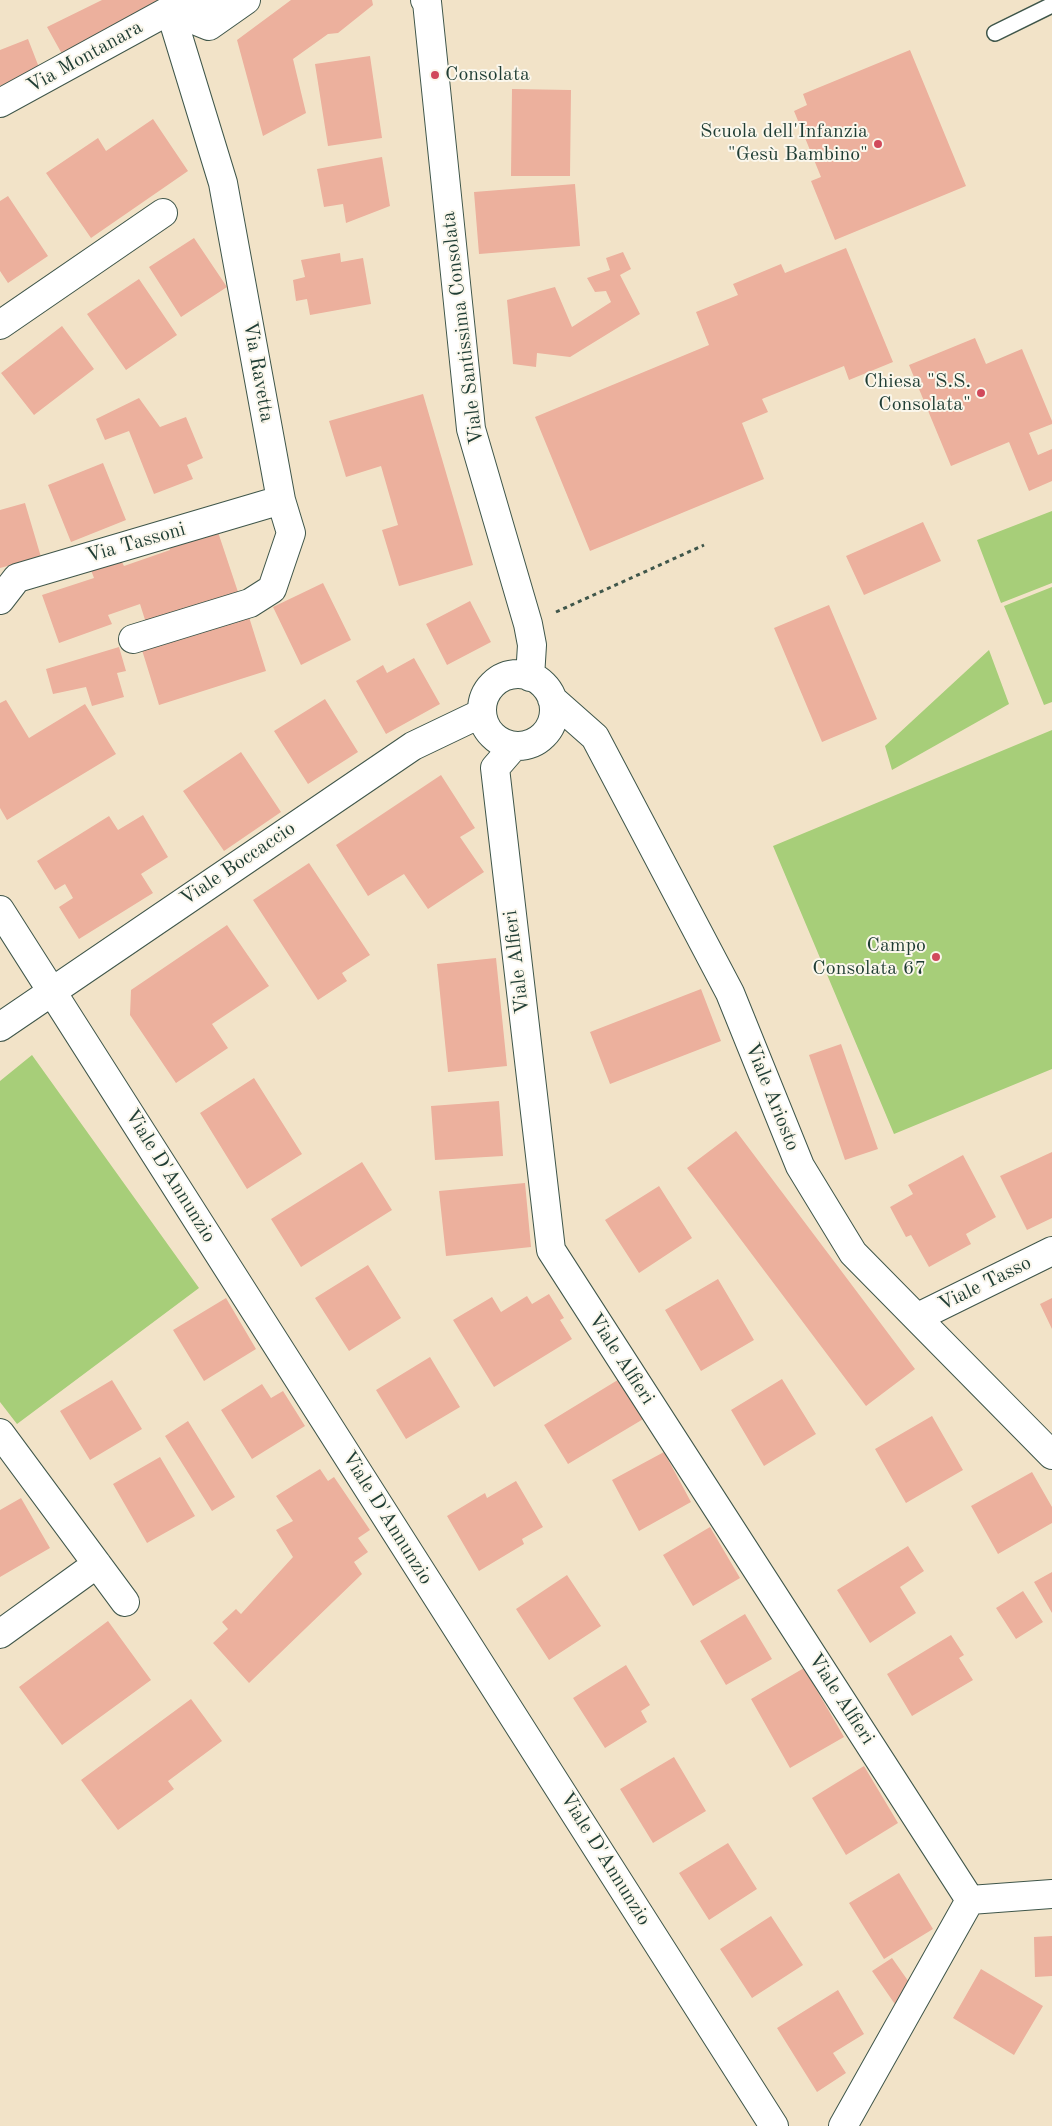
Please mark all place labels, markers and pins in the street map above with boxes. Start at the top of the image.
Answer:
place label: Consolata [445,63,530,87]
marker: Consolata [429,69,441,81]
place label: Scuola dell'Infanzia "Gesù Bambino" [700,120,868,167]
marker: Scuola dell'Infanzia "Gesù Bambino" [872,138,884,150]
place label: Chiesa "S.S. Consolata" [864,370,971,417]
marker: Chiesa "S.S. Consolata" [975,387,987,399]
place label: Campo Consolata 67 [812,934,926,981]
marker: Campo Consolata 67 [930,951,942,963]

